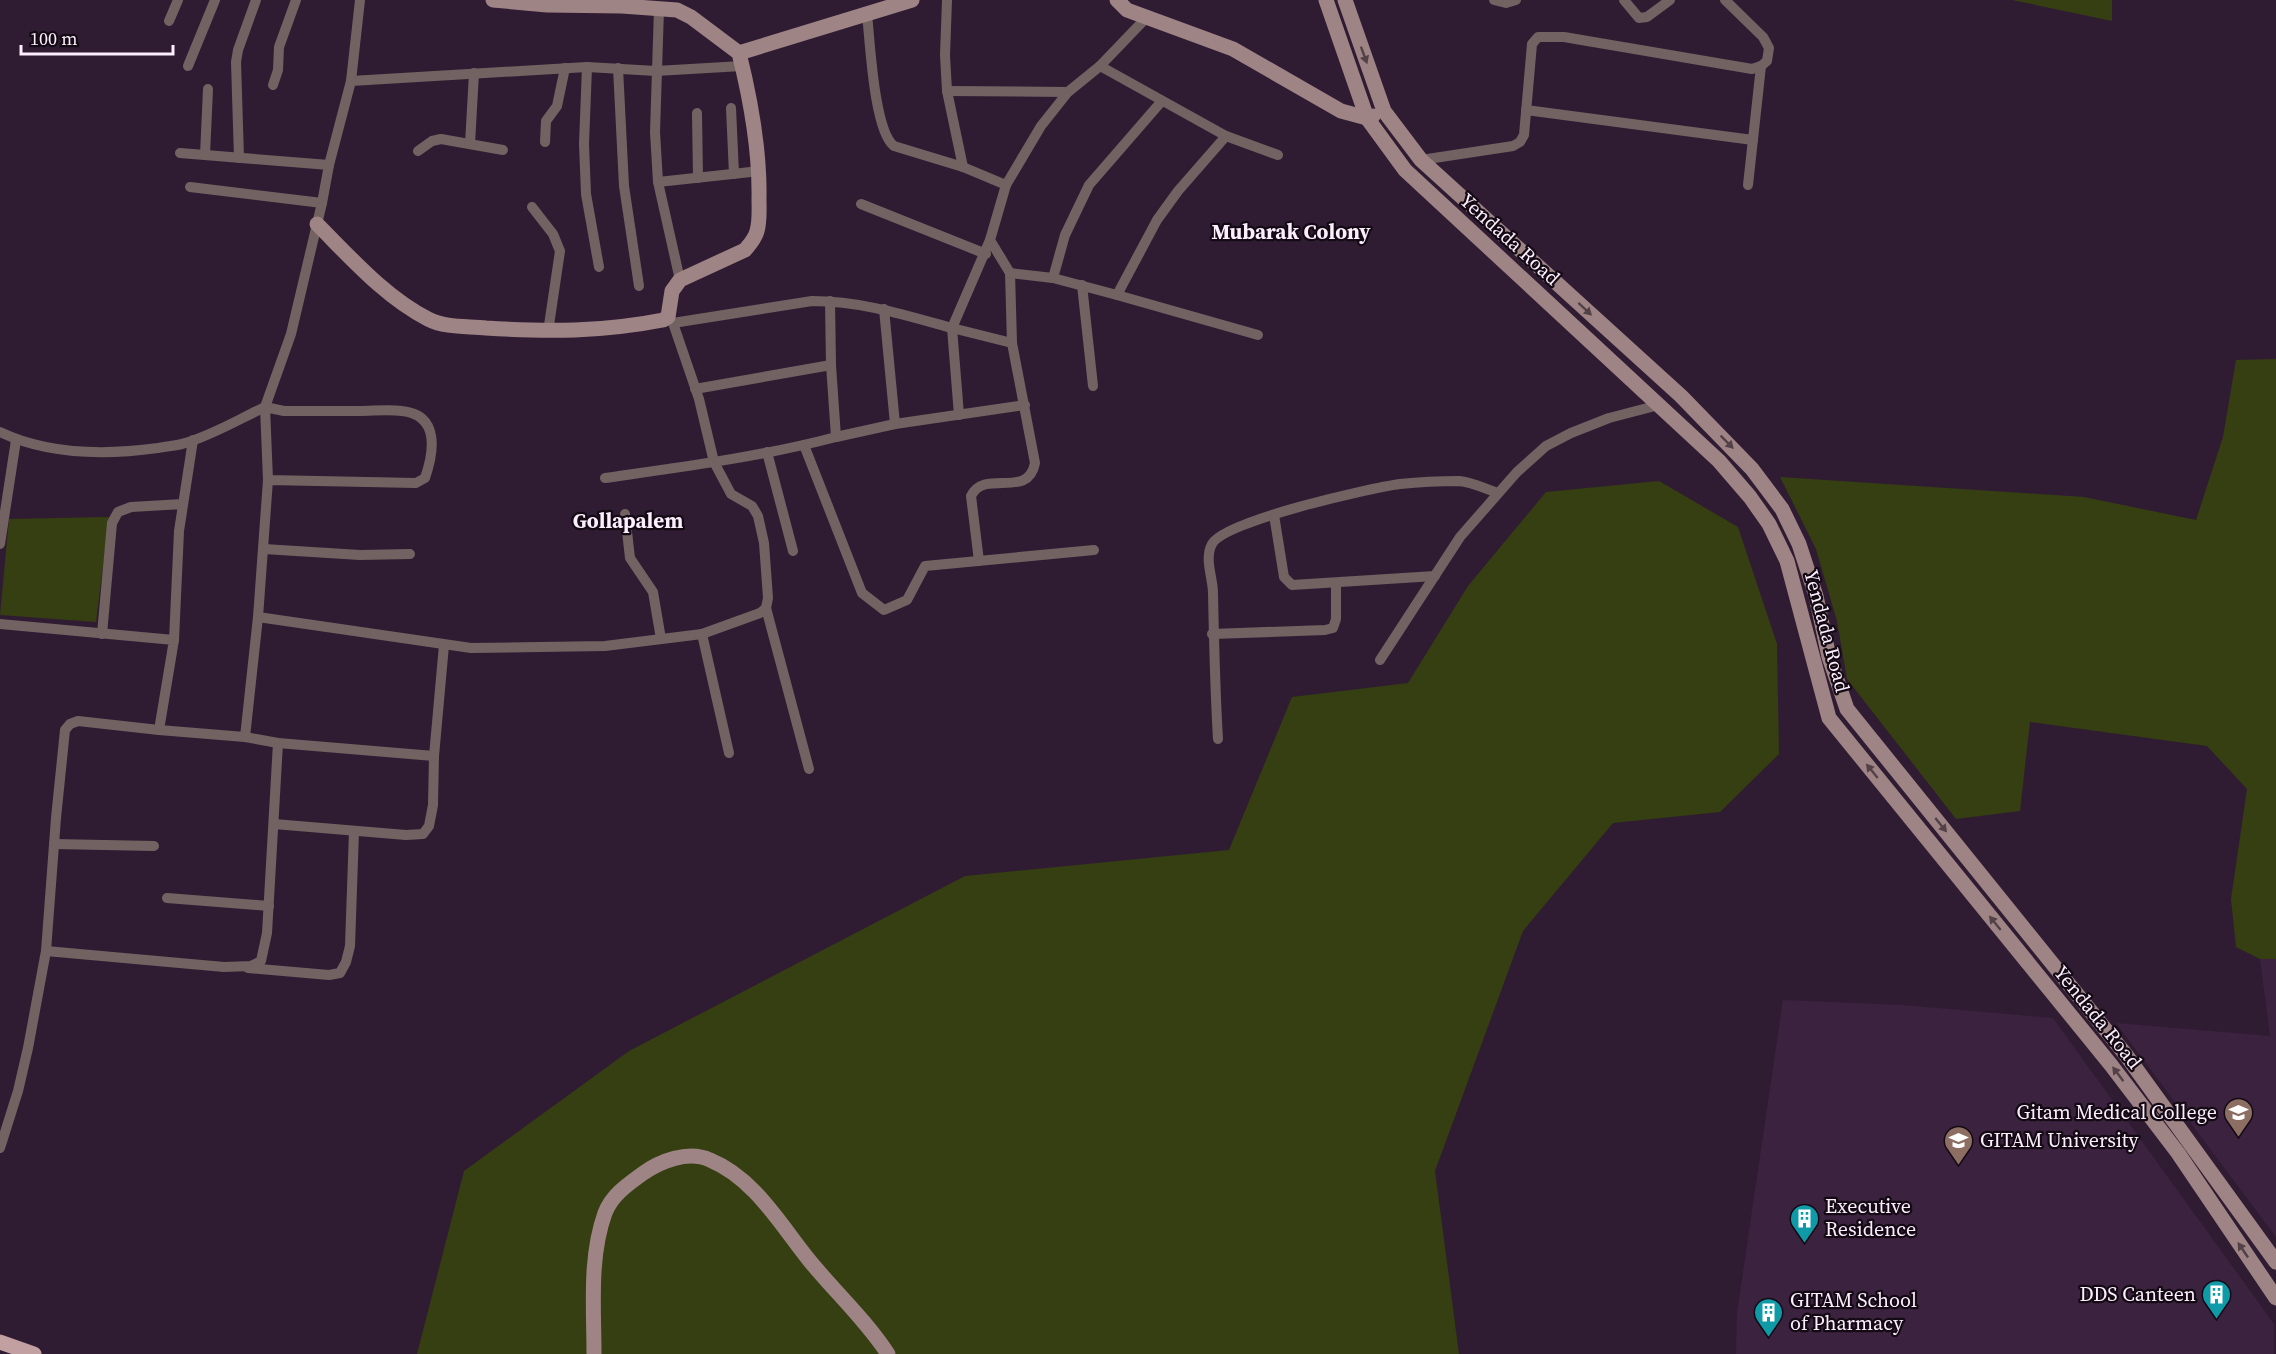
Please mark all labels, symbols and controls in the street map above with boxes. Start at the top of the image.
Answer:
scale bar [21,18,172,56]
text: 100 m [30,26,77,51]
one-way arrow [1360,46,1370,64]
street label: Yendada Road [1454,187,1567,292]
district label: Mubarak Colony [1211,217,1371,246]
one-way arrow [1577,302,1592,315]
one-way arrow [1719,435,1733,449]
district label: Gollapalem [573,506,683,535]
street label: Yendada Road [1797,567,1857,696]
one-way arrow [1866,763,1879,779]
one-way arrow [1934,817,1947,832]
one-way arrow [1988,915,2001,931]
street label: Yendada Road [2048,959,2149,1075]
one-way arrow [2112,1066,2124,1082]
school or university icon: Gitam Medical College [2222,1096,2254,1138]
place label: Gitam Medical College [2017,1098,2217,1126]
school or university icon: GITAM University [1943,1124,1975,1166]
place label: GITAM University [1980,1126,2139,1154]
place label: Executive Residence [1825,1192,1916,1243]
building icon: Executive Residence [1788,1202,1820,1244]
one-way arrow [2238,1242,2249,1258]
building icon: DDS Canteen [2201,1278,2233,1320]
place label: DDS Canteen [2080,1280,2196,1308]
place label: GITAM School of Pharmacy [1790,1286,1917,1337]
building icon: GITAM School of Pharmacy [1753,1296,1785,1338]

